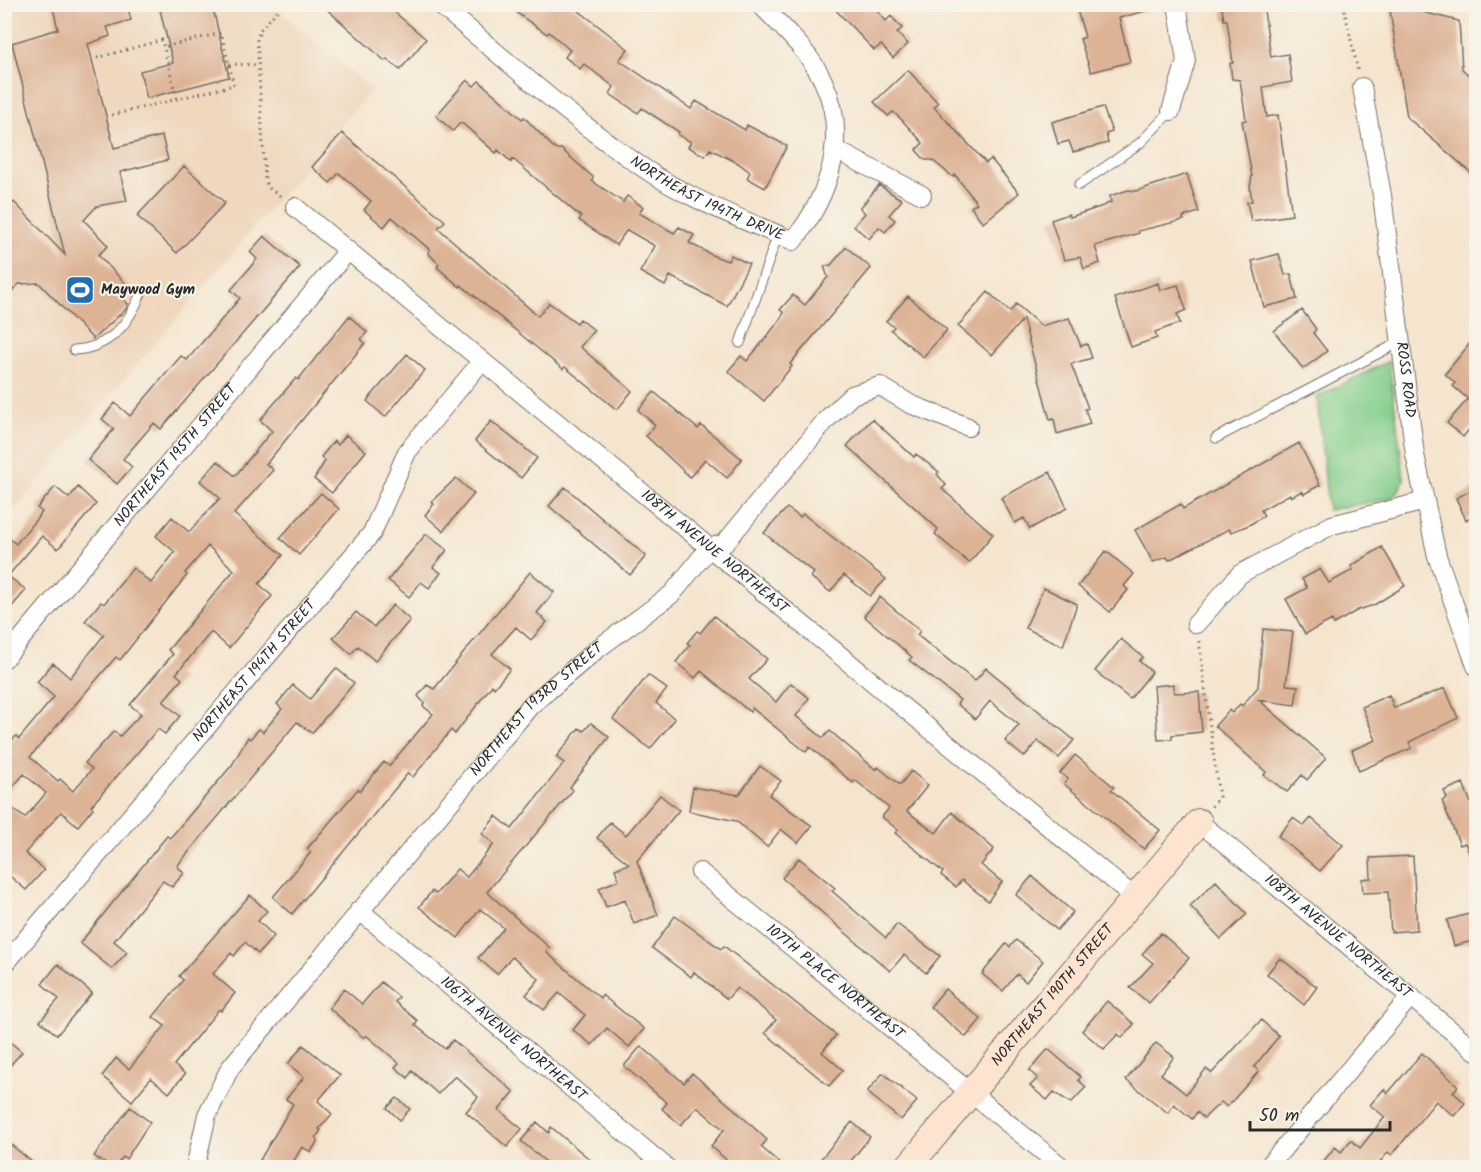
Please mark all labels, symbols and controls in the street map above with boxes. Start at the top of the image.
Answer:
street label: NORTHEAST 194TH DRIVE [625,150,789,248]
sports icon: Maywood Gym [64,274,96,306]
place label: Maywood Gym [101,278,195,302]
street label: ROSS ROAD [1389,340,1422,420]
street label: NORTHEAST 195TH STREET [108,377,244,532]
street label: 108TH AVENUE NORTHEAST [635,484,795,621]
street label: NORTHEAST 194TH STREET [187,593,323,748]
street label: NORTHEAST 193RD STREET [464,635,610,782]
street label: 108TH AVENUE NORTHEAST [1259,868,1418,1006]
street label: NORTHEAST 190TH STREET [985,917,1121,1072]
street label: 107TH PLACE NORTHEAST [760,918,911,1047]
street label: 106TH AVENUE NORTHEAST [435,971,593,1109]
scale bar [1250,1094,1390,1132]
text: 50 m [1259,1102,1299,1131]

